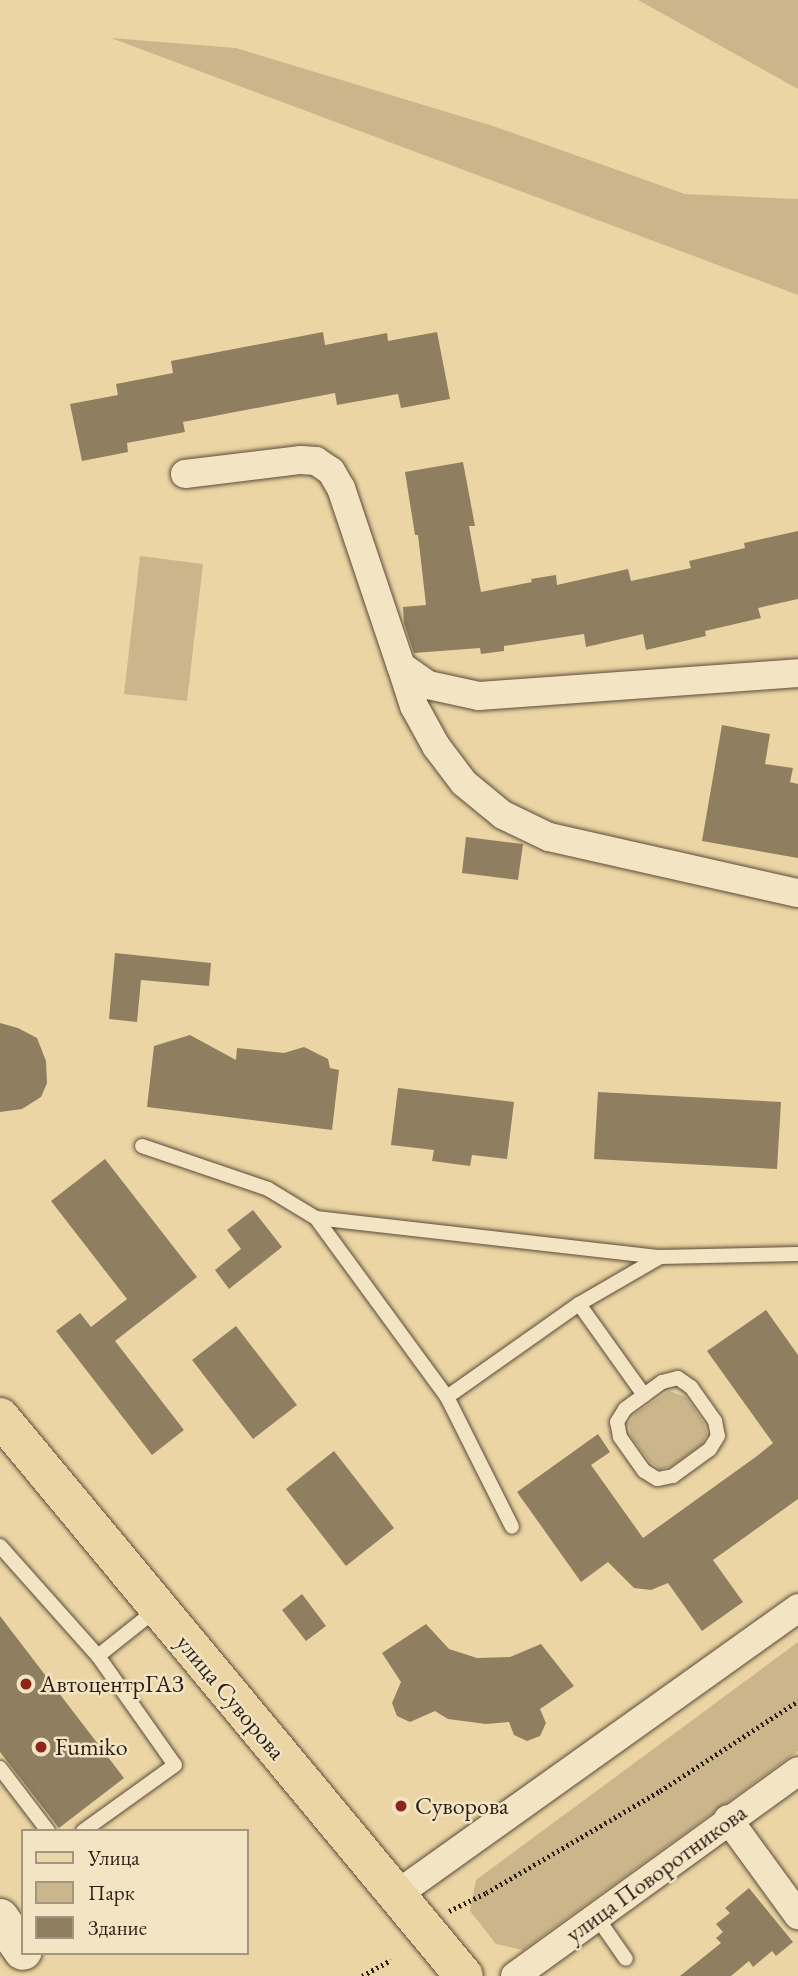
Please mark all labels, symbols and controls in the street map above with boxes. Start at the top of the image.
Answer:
street label: улица Суворова [170,1629,292,1765]
place label: АвтоцентрГАЗ [40,1670,184,1698]
marker: АвтоцентрГАЗ [18,1676,34,1692]
place label: Fumiko [55,1733,128,1761]
marker: Fumiko [33,1739,49,1755]
place label: Суворова [415,1792,509,1820]
marker: Суворова [393,1798,409,1814]
street label: улица Поворотникова [560,1798,752,1948]
legend [21,1829,248,1955]
text: Улица [88,1844,140,1871]
text: Парк [88,1879,135,1906]
text: Здание [88,1914,147,1941]

